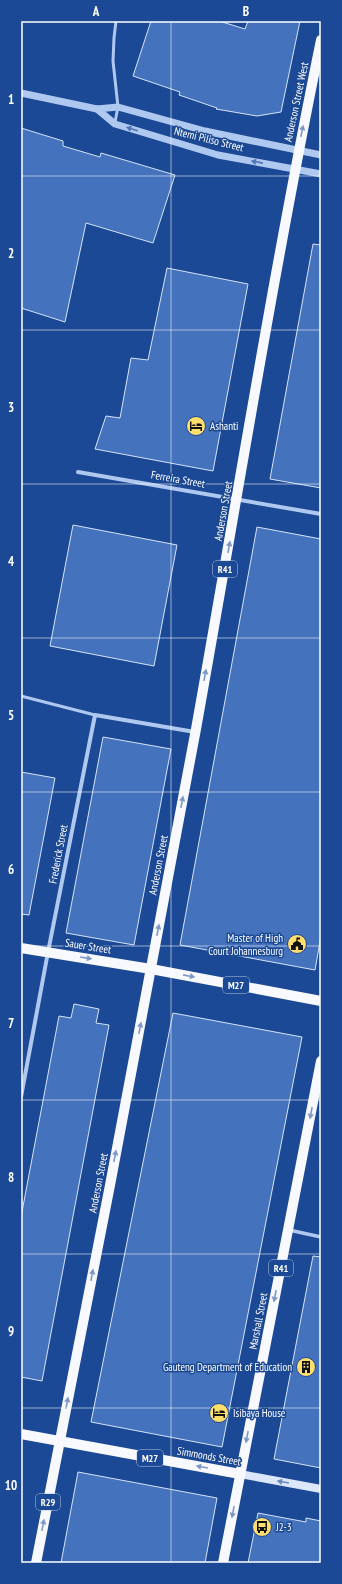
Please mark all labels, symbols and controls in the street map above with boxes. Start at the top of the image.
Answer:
text: A [92,3,100,20]
text: B [243,3,249,20]
street label: Anderson Street West [281,61,311,143]
text: 1 [8,91,14,108]
street label: Ntemi Piliso Street [173,124,245,154]
one-way arrow [300,125,306,137]
one-way arrow [126,126,138,132]
one-way arrow [251,159,264,165]
text: 2 [8,245,14,262]
text: 3 [8,399,14,416]
hotel icon: Ashanti [185,415,207,437]
place label: Ashanti [210,419,238,433]
street label: Ferreira Street [150,467,206,491]
street label: Anderson Street [211,480,235,542]
one-way arrow [226,540,232,553]
text: 4 [8,553,15,570]
road number: R41 [213,561,237,577]
one-way arrow [203,668,209,681]
text: 5 [8,707,14,724]
one-way arrow [179,796,185,808]
street label: Frederick Street [45,823,71,885]
street label: Anderson Street [145,834,171,896]
text: 6 [8,861,14,878]
one-way arrow [155,924,161,936]
place label: Master of High Court Johannesburg [208,931,283,958]
public building icon: Master of High Court Johannesburg [286,933,308,955]
street label: Sauer Street [64,935,112,957]
one-way arrow [80,955,92,961]
one-way arrow [183,973,195,979]
road number: M27 [223,977,249,993]
text: 7 [8,1015,14,1032]
one-way arrow [137,1022,143,1035]
one-way arrow [308,1107,314,1119]
one-way arrow [113,1150,119,1162]
street label: Anderson Street [85,1152,111,1214]
text: 8 [8,1169,14,1186]
road number: R41 [269,1260,293,1276]
one-way arrow [90,1269,96,1281]
one-way arrow [272,1289,278,1302]
street label: Marshall Street [246,1291,270,1351]
text: 9 [8,1323,14,1340]
building icon: Gauteng Department of Education [295,1356,317,1378]
place label: Gauteng Department of Education [163,1360,292,1374]
one-way arrow [65,1397,71,1409]
hotel icon: Isibaya House [208,1402,230,1424]
place label: Isibaya House [233,1406,286,1420]
one-way arrow [244,1431,250,1443]
street label: Simmonds Street [176,1443,242,1469]
road number: M27 [137,1450,163,1466]
one-way arrow [196,1464,208,1470]
text: 10 [5,1477,17,1494]
one-way arrow [277,1479,289,1485]
road number: R29 [36,1494,60,1510]
one-way arrow [229,1506,235,1519]
bus stop icon: J2-3 [251,1516,273,1538]
one-way arrow [41,1519,47,1531]
place label: J2-3 [275,1520,292,1534]

